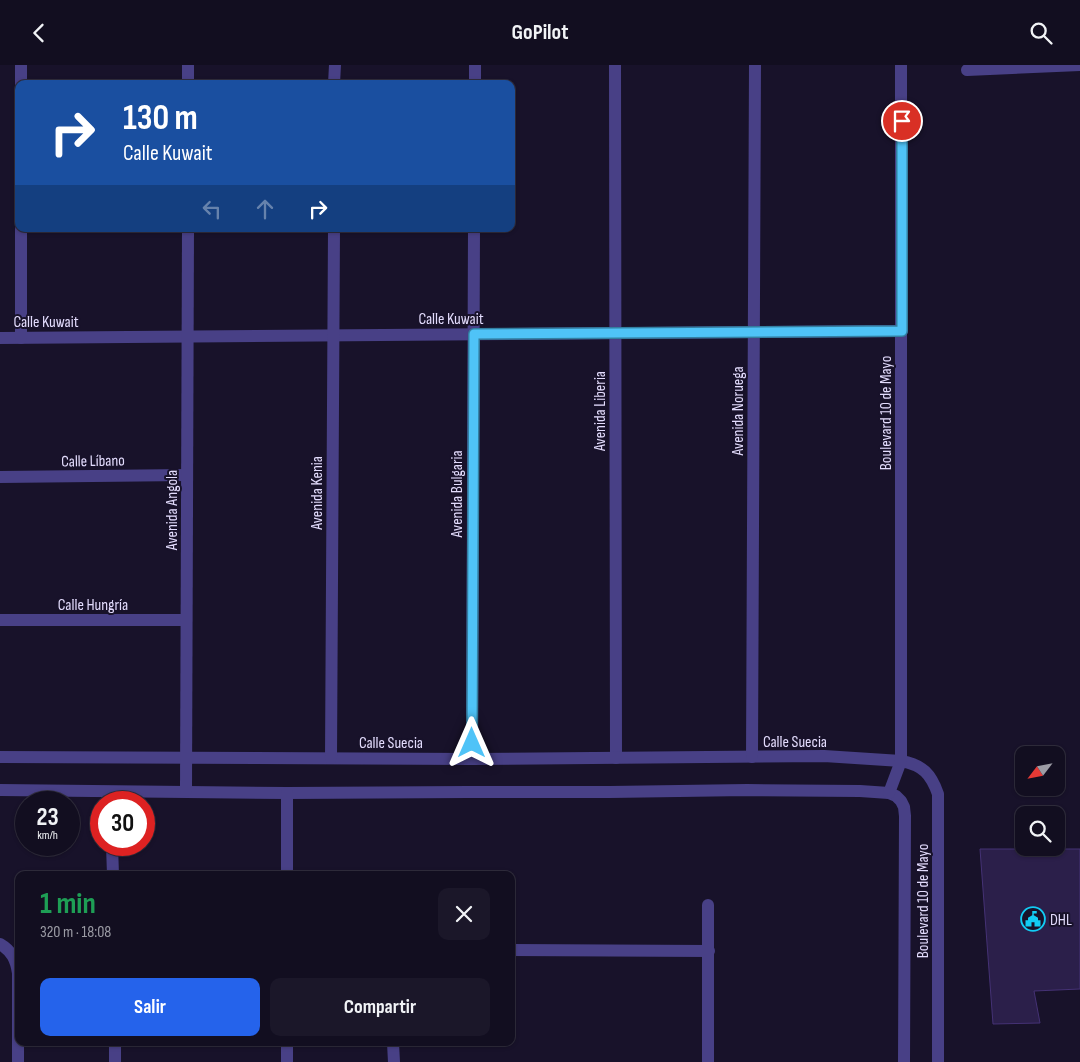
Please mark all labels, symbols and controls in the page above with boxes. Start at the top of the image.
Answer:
icon: back [25,19,53,47]
text: GoPilot [512,19,568,46]
icon: search [1027,19,1055,47]
text: 130 m [123,97,198,140]
icon: right [40,100,105,165]
pin [881,100,923,142]
icon: arrive [888,107,916,135]
text: Calle Kuwait [123,140,213,167]
icon: left [198,195,226,223]
icon: ahead [251,195,279,223]
icon: right [304,195,332,223]
street label: Calle Kuwait [418,310,484,329]
street label: Calle Kuwait [13,313,79,332]
street label: Boulevard 10 de Mayo [877,356,896,470]
street label: Avenida Noruega [729,366,748,457]
street label: Avenida Liberia [591,371,610,452]
street label: Avenida Bulgaria [448,450,467,539]
street label: Calle Líbano [61,451,125,472]
street label: Avenida Kenia [308,456,327,531]
street label: Avenida Angola [163,470,182,551]
street label: Calle Hungría [58,596,128,615]
position arrow [445,716,497,768]
street label: Calle Suecia [763,733,827,752]
street label: Calle Suecia [359,734,423,753]
north arrow [1015,746,1065,796]
map controls [1015,746,1065,856]
speed limit sign: 30 [90,791,155,856]
text: 23 [36,802,59,833]
button: search [1015,806,1065,856]
text: km/h [37,828,58,843]
street label: Boulevard 10 de Mayo [914,844,933,958]
text: 1 min [40,886,96,922]
button: close [438,888,490,940]
public building icon: DHL [1020,906,1046,932]
place label: DHL [1050,911,1072,930]
text: 320 m · 18:08 [40,923,111,942]
button: Salir [40,978,260,1036]
button: Compartir [270,978,490,1036]

